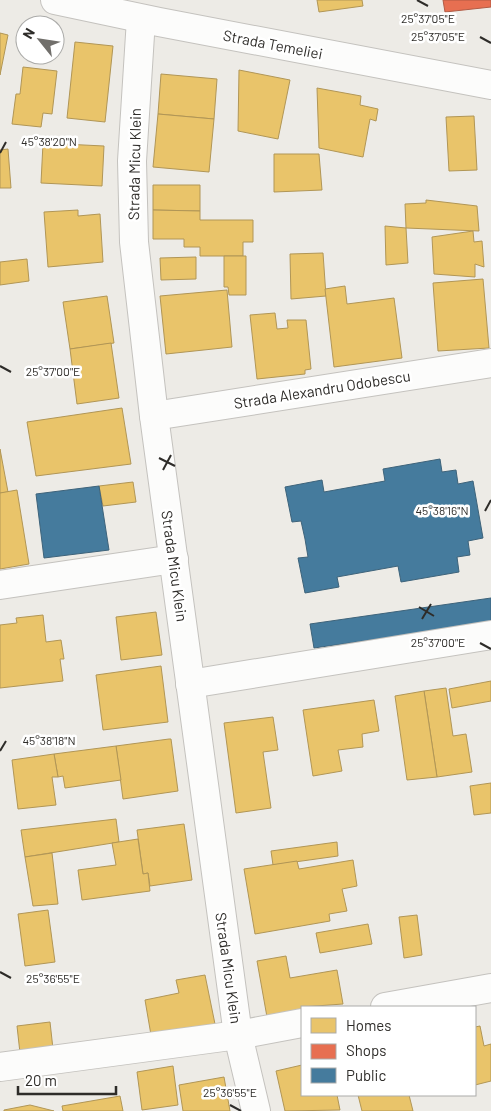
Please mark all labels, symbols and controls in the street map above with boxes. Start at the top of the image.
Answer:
text: 25°37'05"E [401,11,455,25]
north arrow [15,15,65,65]
text: N [19,25,38,42]
street label: Strada Temeliei [222,26,324,62]
text: 25°37'05"E [411,29,465,43]
street label: Strada Micu Klein [124,108,144,220]
text: 45°38'20"N [21,134,77,148]
text: 25°37'00"E [26,364,80,378]
street label: Strada Alexandru Odobescu [232,366,412,412]
text: 45°38'16"N [415,503,469,517]
street label: Strada Micu Klein [158,509,192,623]
text: 25°37'00"E [411,635,465,649]
text: 45°38'18"N [22,733,76,747]
street label: Strada Micu Klein [212,911,246,1025]
text: 25°36'55"E [26,971,80,985]
legend [301,1006,476,1096]
text: Homes [346,1016,391,1034]
text: Shops [346,1041,386,1059]
scale bar [18,1064,115,1096]
text: Public [346,1066,386,1084]
text: 20 m [25,1071,57,1089]
text: 25°36'55"E [203,1085,257,1099]

